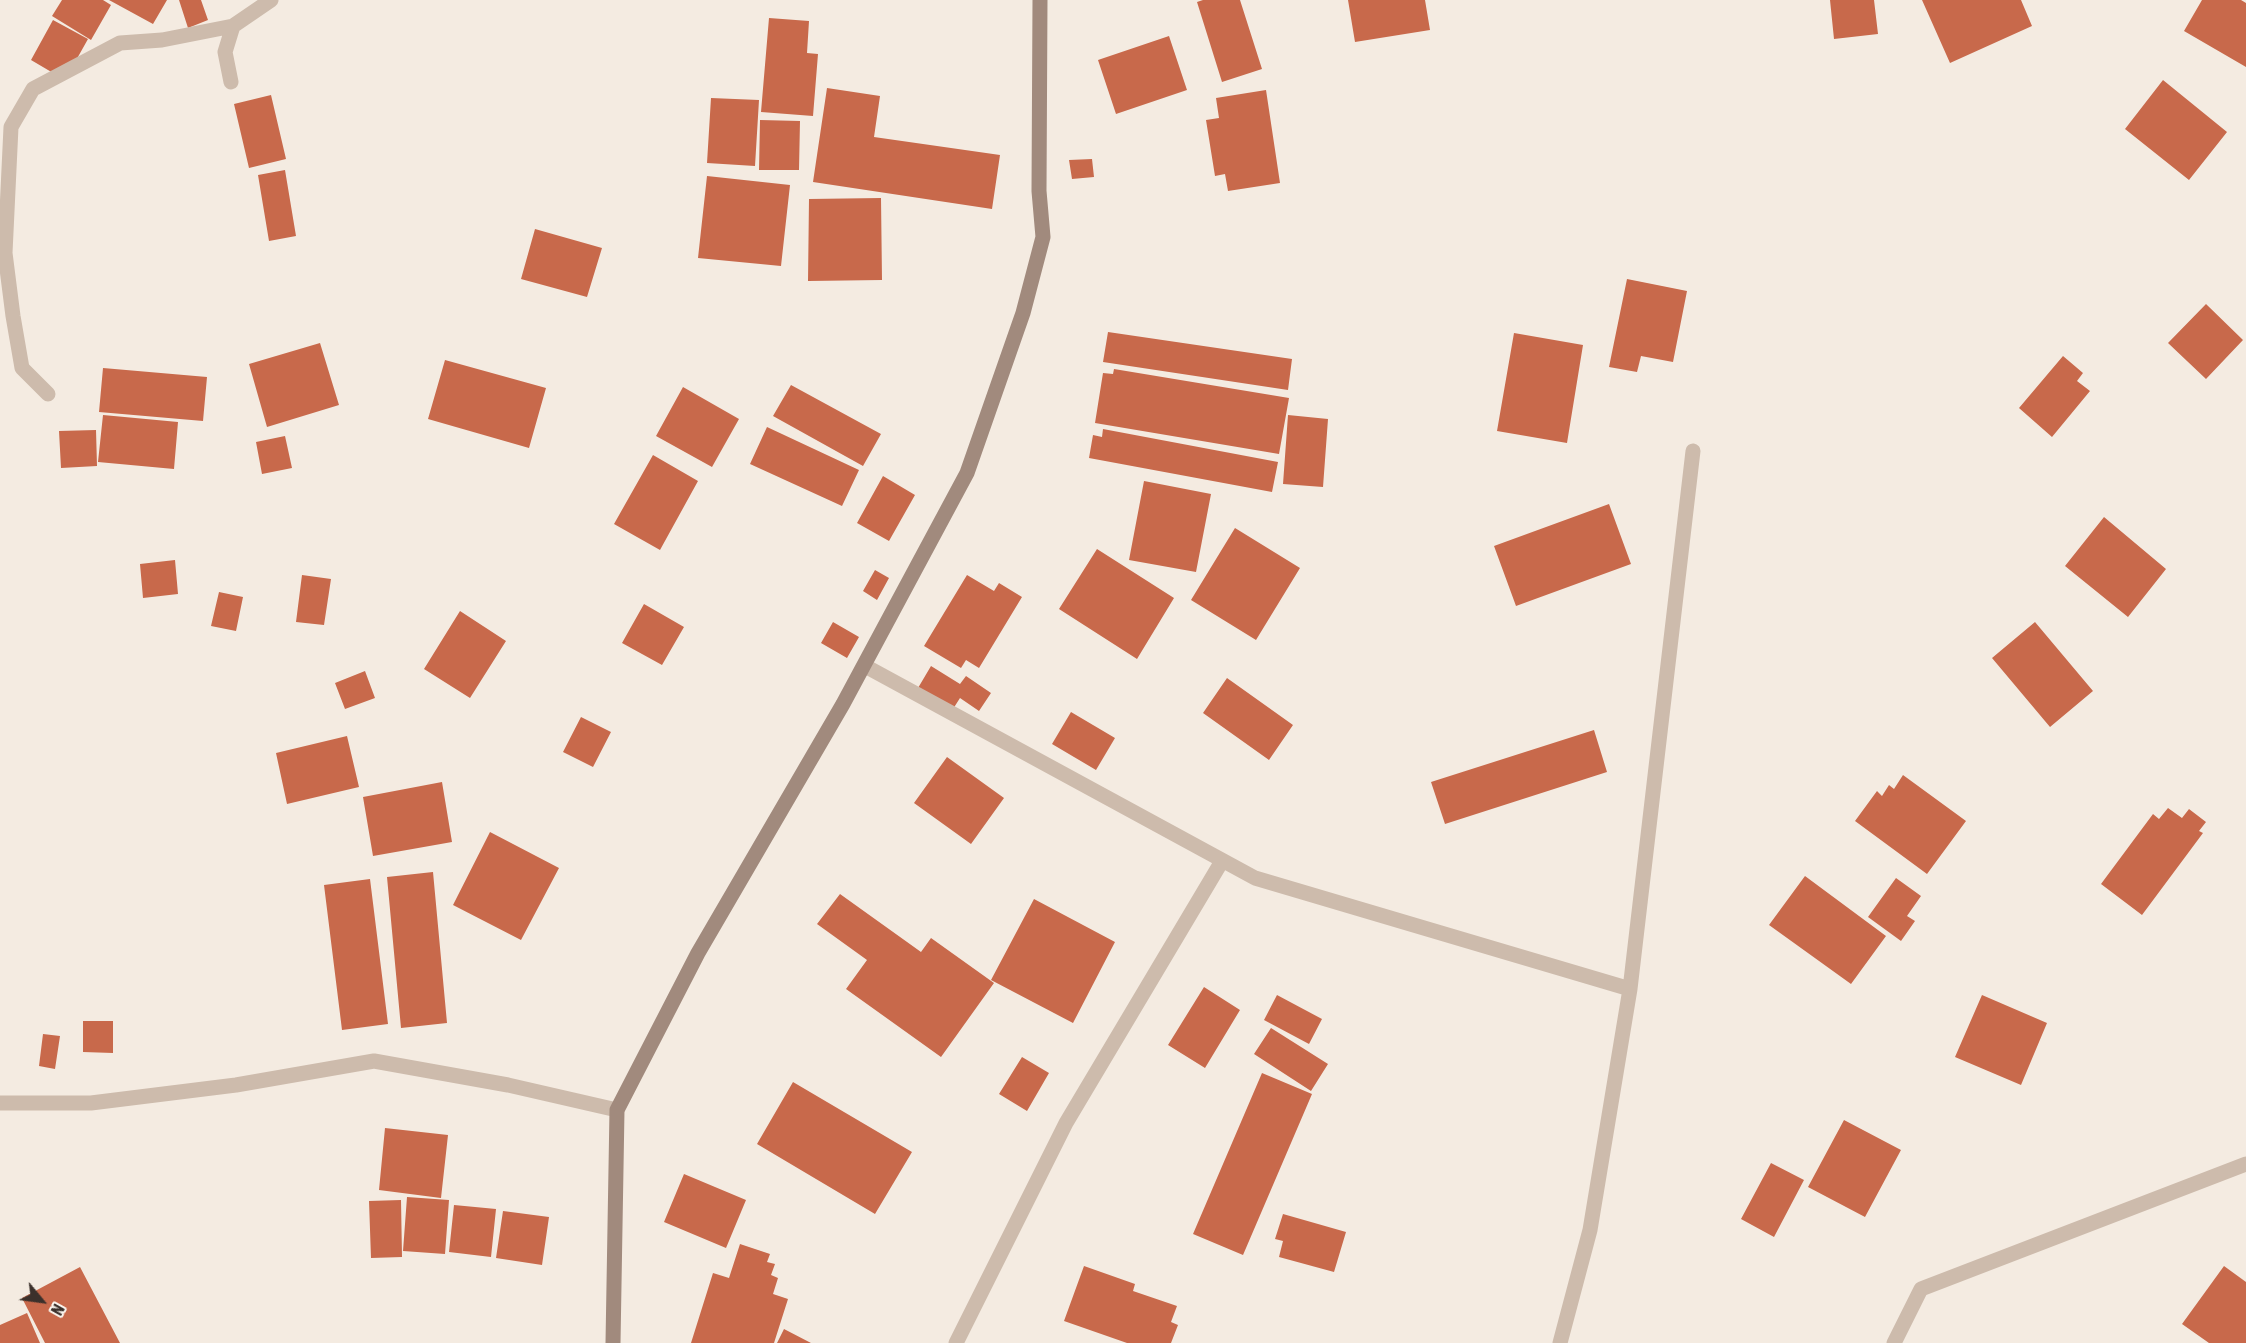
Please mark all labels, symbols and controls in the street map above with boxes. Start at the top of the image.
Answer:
north arrow [12,1271,72,1331]
text: N [48,1301,68,1318]

